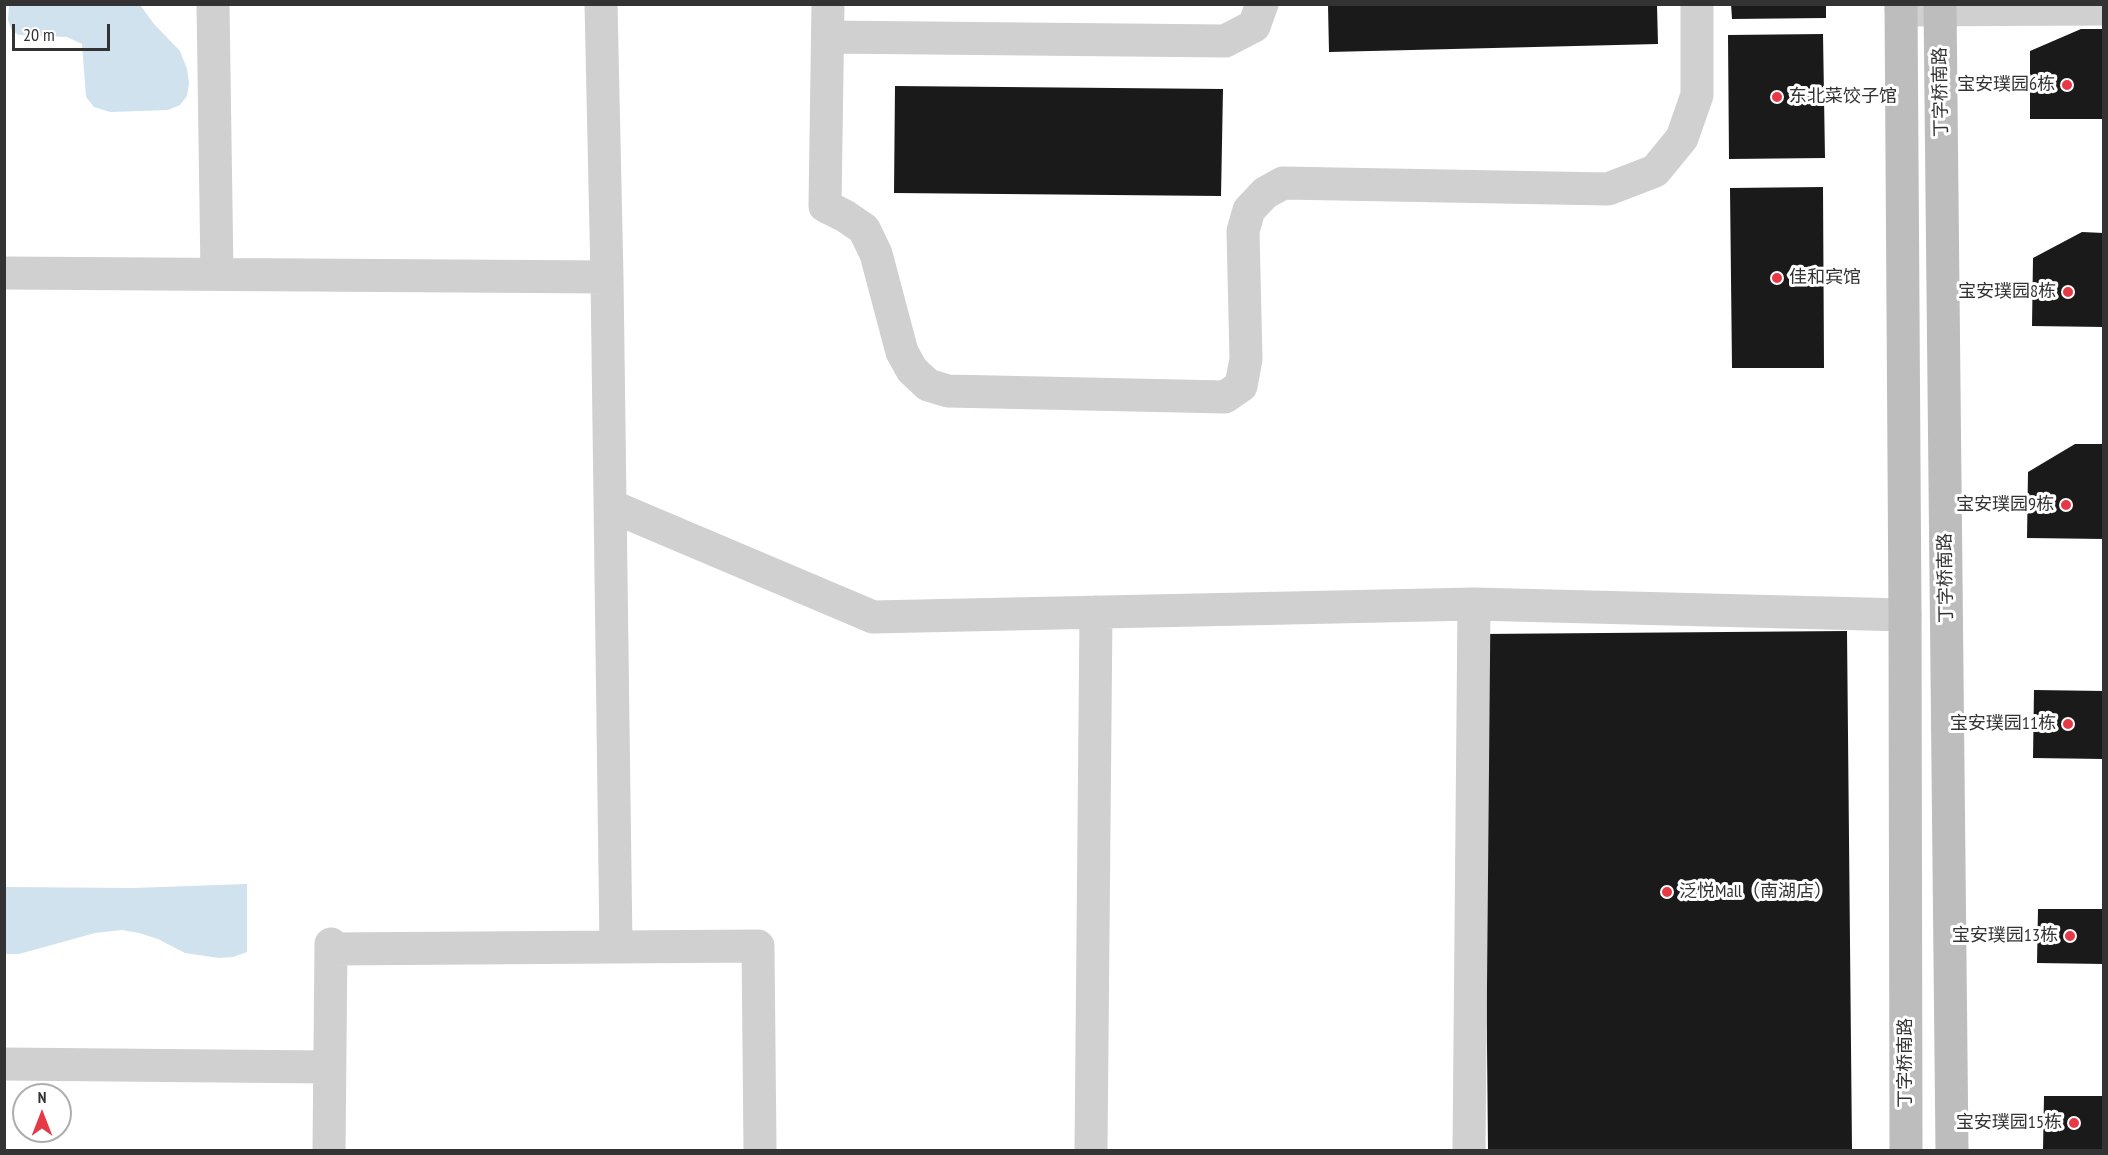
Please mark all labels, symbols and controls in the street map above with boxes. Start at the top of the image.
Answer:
scale bar [15,12,112,50]
text: 20 m [23,23,55,46]
street label: 丁字桥南路 [1929,47,1953,137]
place label: 宝安璞园6栋 [1957,74,2055,96]
marker: 宝安璞园6栋 [2060,78,2074,92]
place label: 东北菜饺子馆 [1789,86,1897,108]
marker: 东北菜饺子馆 [1770,90,1784,104]
place label: 佳和宾馆 [1789,267,1861,289]
marker: 佳和宾馆 [1770,271,1784,285]
place label: 宝安璞园8栋 [1958,281,2056,303]
marker: 宝安璞园8栋 [2061,285,2075,299]
place label: 宝安璞园9栋 [1956,494,2054,516]
marker: 宝安璞园9栋 [2059,498,2073,512]
street label: 丁字桥南路 [1934,533,1958,623]
place label: 宝安璞园11栋 [1950,713,2056,735]
marker: 宝安璞园11栋 [2061,717,2075,731]
place label: 泛悦Mall（南湖店） [1679,881,1832,903]
marker: 泛悦Mall（南湖店） [1660,885,1674,899]
place label: 宝安璞园13栋 [1952,925,2058,947]
marker: 宝安璞园13栋 [2063,929,2077,943]
street label: 丁字桥南路 [1895,1018,1917,1108]
north arrow [12,1083,72,1143]
text: N [38,1087,46,1107]
place label: 宝安璞园15栋 [1956,1112,2062,1134]
marker: 宝安璞园15栋 [2067,1116,2081,1130]

